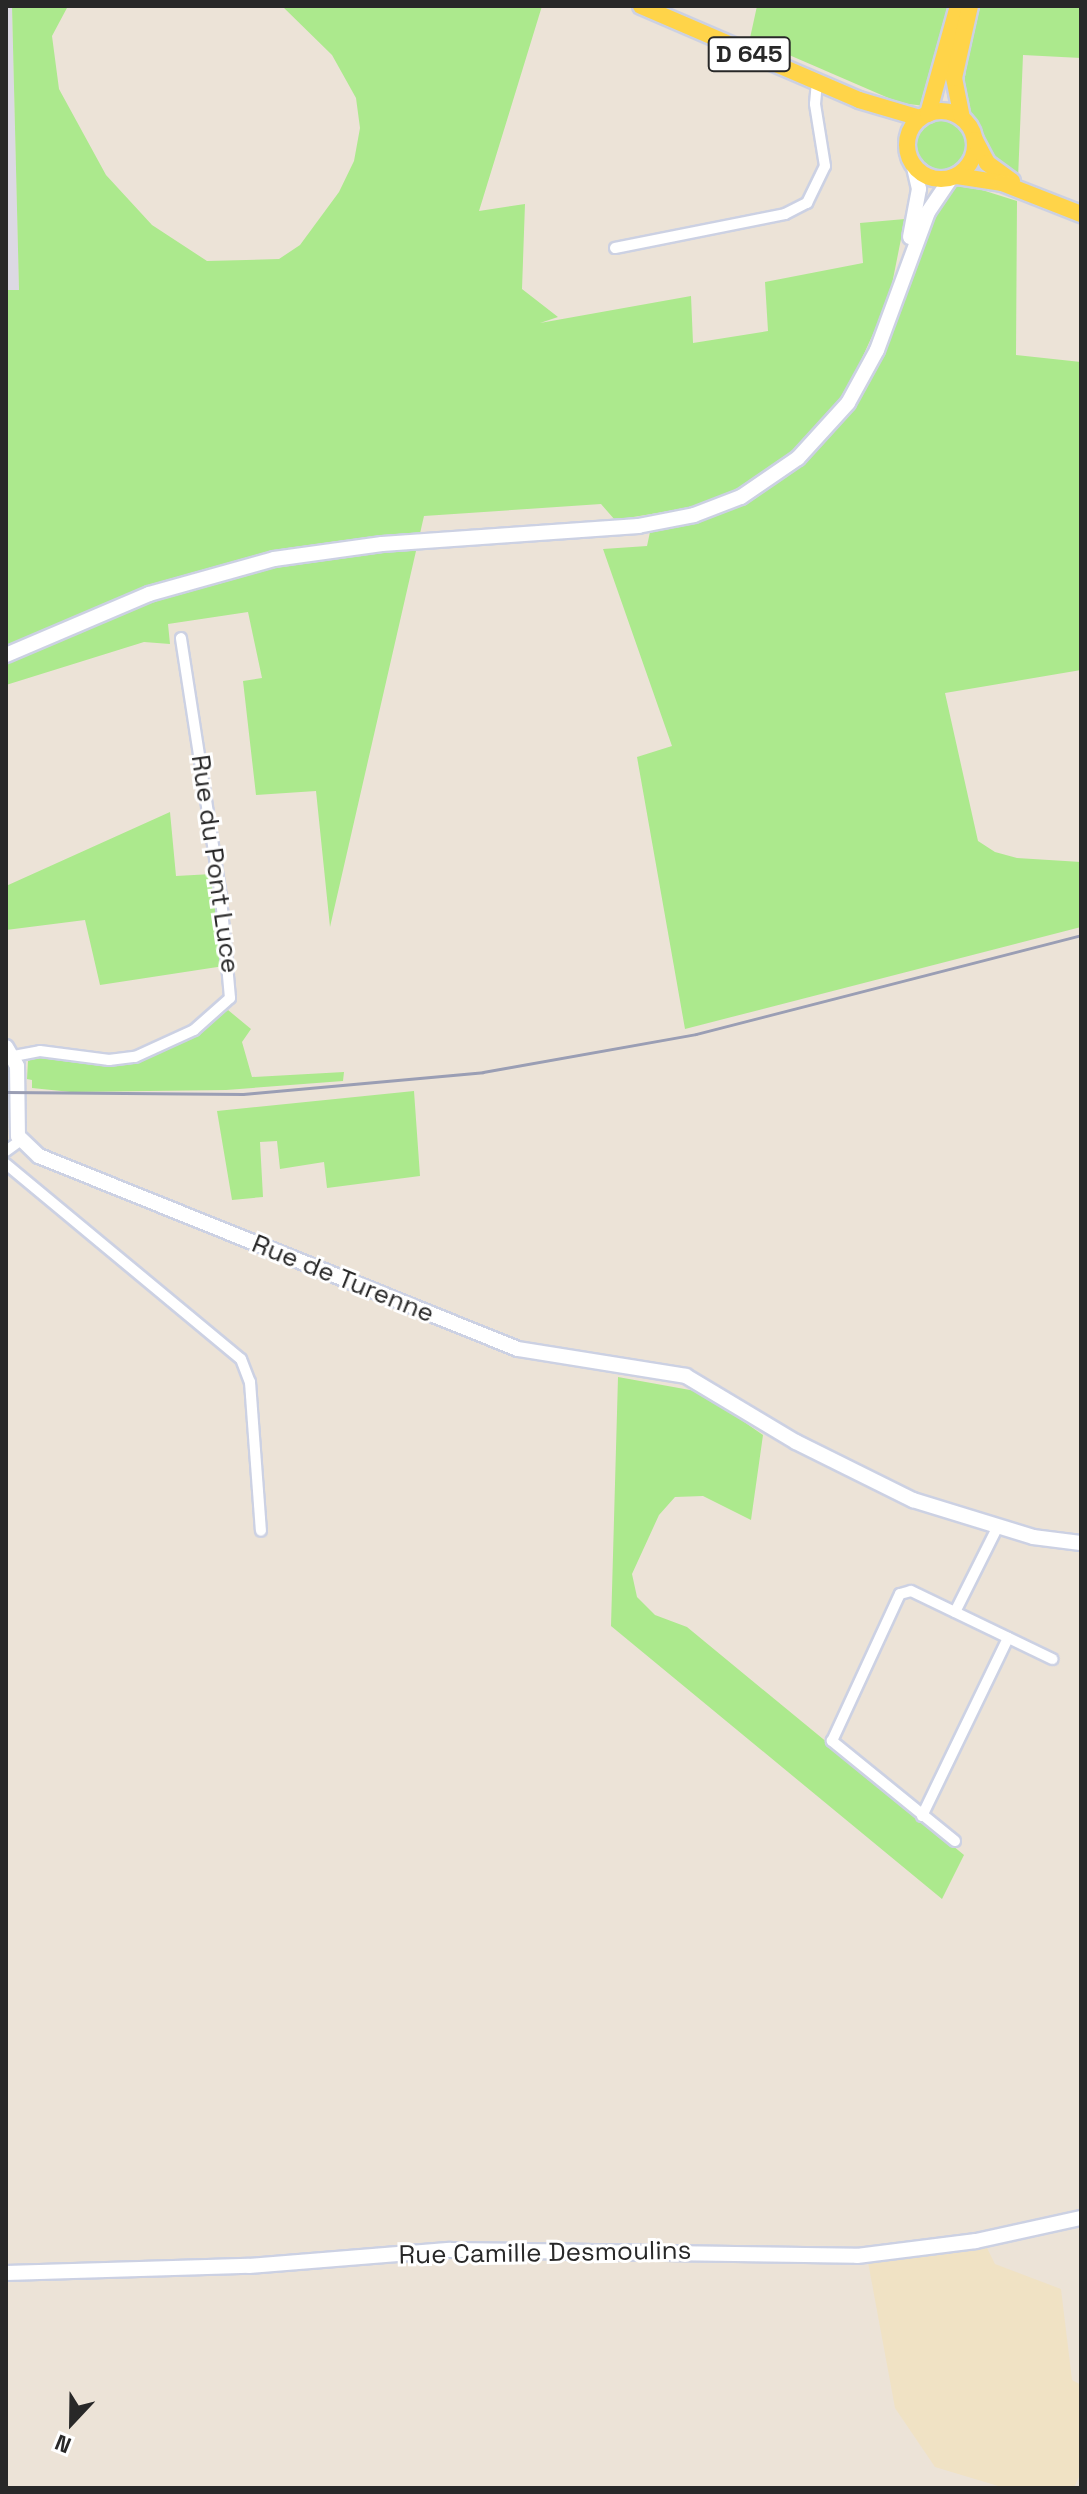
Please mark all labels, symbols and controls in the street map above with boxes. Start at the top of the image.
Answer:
road number: D 645 [707,34,791,74]
street label: Rue du Pont Luce [184,753,246,975]
street label: Rue de Turenne [247,1228,439,1330]
street label: Rue Camille Desmoulins [398,2235,692,2271]
north arrow [32,2382,112,2462]
text: N [51,2429,75,2460]

